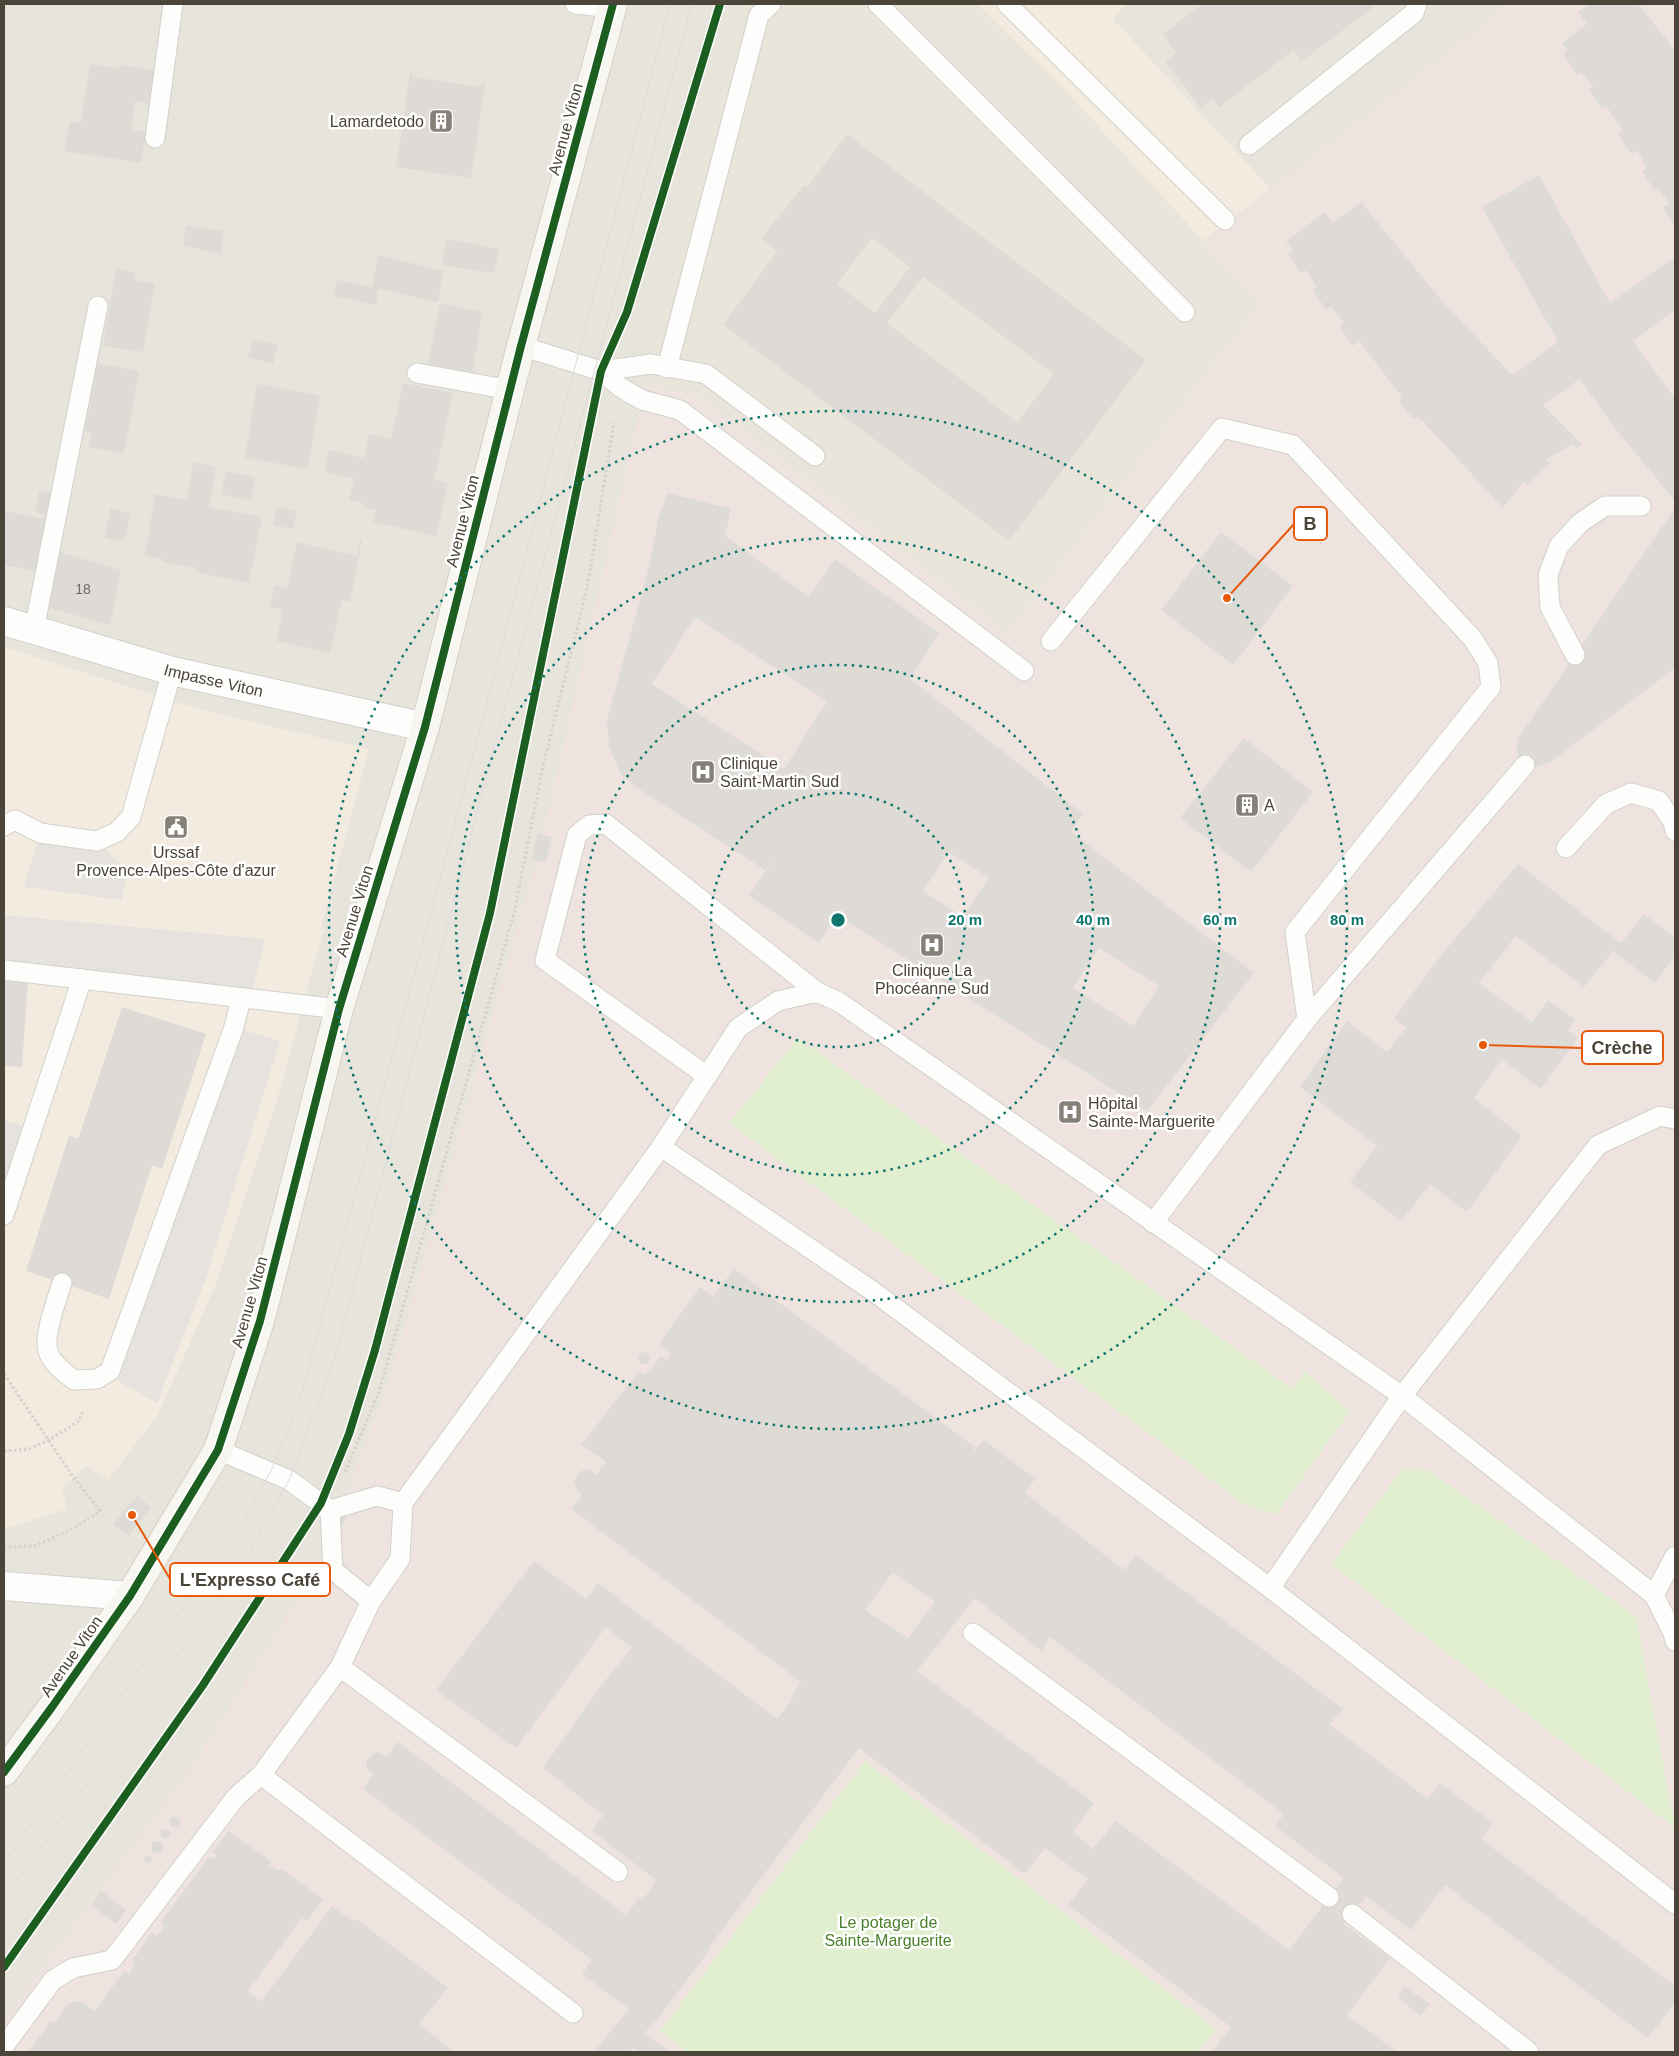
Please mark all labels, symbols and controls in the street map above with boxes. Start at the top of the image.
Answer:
street label: Avenue Viton [545,81,586,177]
building icon: Lamardetodo [428,108,454,134]
place label: Lamardetodo [330,113,424,130]
street label: Avenue Viton [443,473,482,569]
callout: B [1294,507,1327,540]
text: B [1304,514,1317,534]
house number: 18 [75,581,91,597]
street label: Impasse Viton [162,661,265,700]
place label: Clinique Saint-Martin Sud [720,755,839,790]
hospital icon: Clinique Saint-Martin Sud [690,759,716,785]
building icon: A [1234,792,1260,818]
place label: A [1264,797,1275,814]
public building icon: Urssaf Provence-Alpes-Côte d'azur [163,814,189,840]
place label: Urssaf Provence-Alpes-Côte d'azur [76,844,276,879]
street label: Avenue Viton [333,863,376,959]
centre of rings [829,911,847,929]
text: 20 m [948,911,982,928]
text: 40 m [1076,911,1110,928]
text: 60 m [1203,911,1237,928]
text: 80 m [1330,911,1364,928]
hospital icon: Clinique La Phocéanne Sud [919,932,945,958]
place label: Clinique La Phocéanne Sud [875,962,989,997]
callout: Crèche [1582,1031,1663,1064]
text: Crèche [1591,1038,1653,1058]
place label: Hôpital Sainte-Marguerite [1088,1095,1215,1130]
hospital icon: Hôpital Sainte-Marguerite [1057,1099,1083,1125]
street label: Avenue Viton [228,1254,271,1350]
callout: L'Expresso Café [170,1563,330,1596]
text: L'Expresso Café [180,1570,320,1590]
street label: Avenue Viton [37,1613,106,1700]
park label: Le potager de Sainte-Marguerite [824,1914,952,1949]

